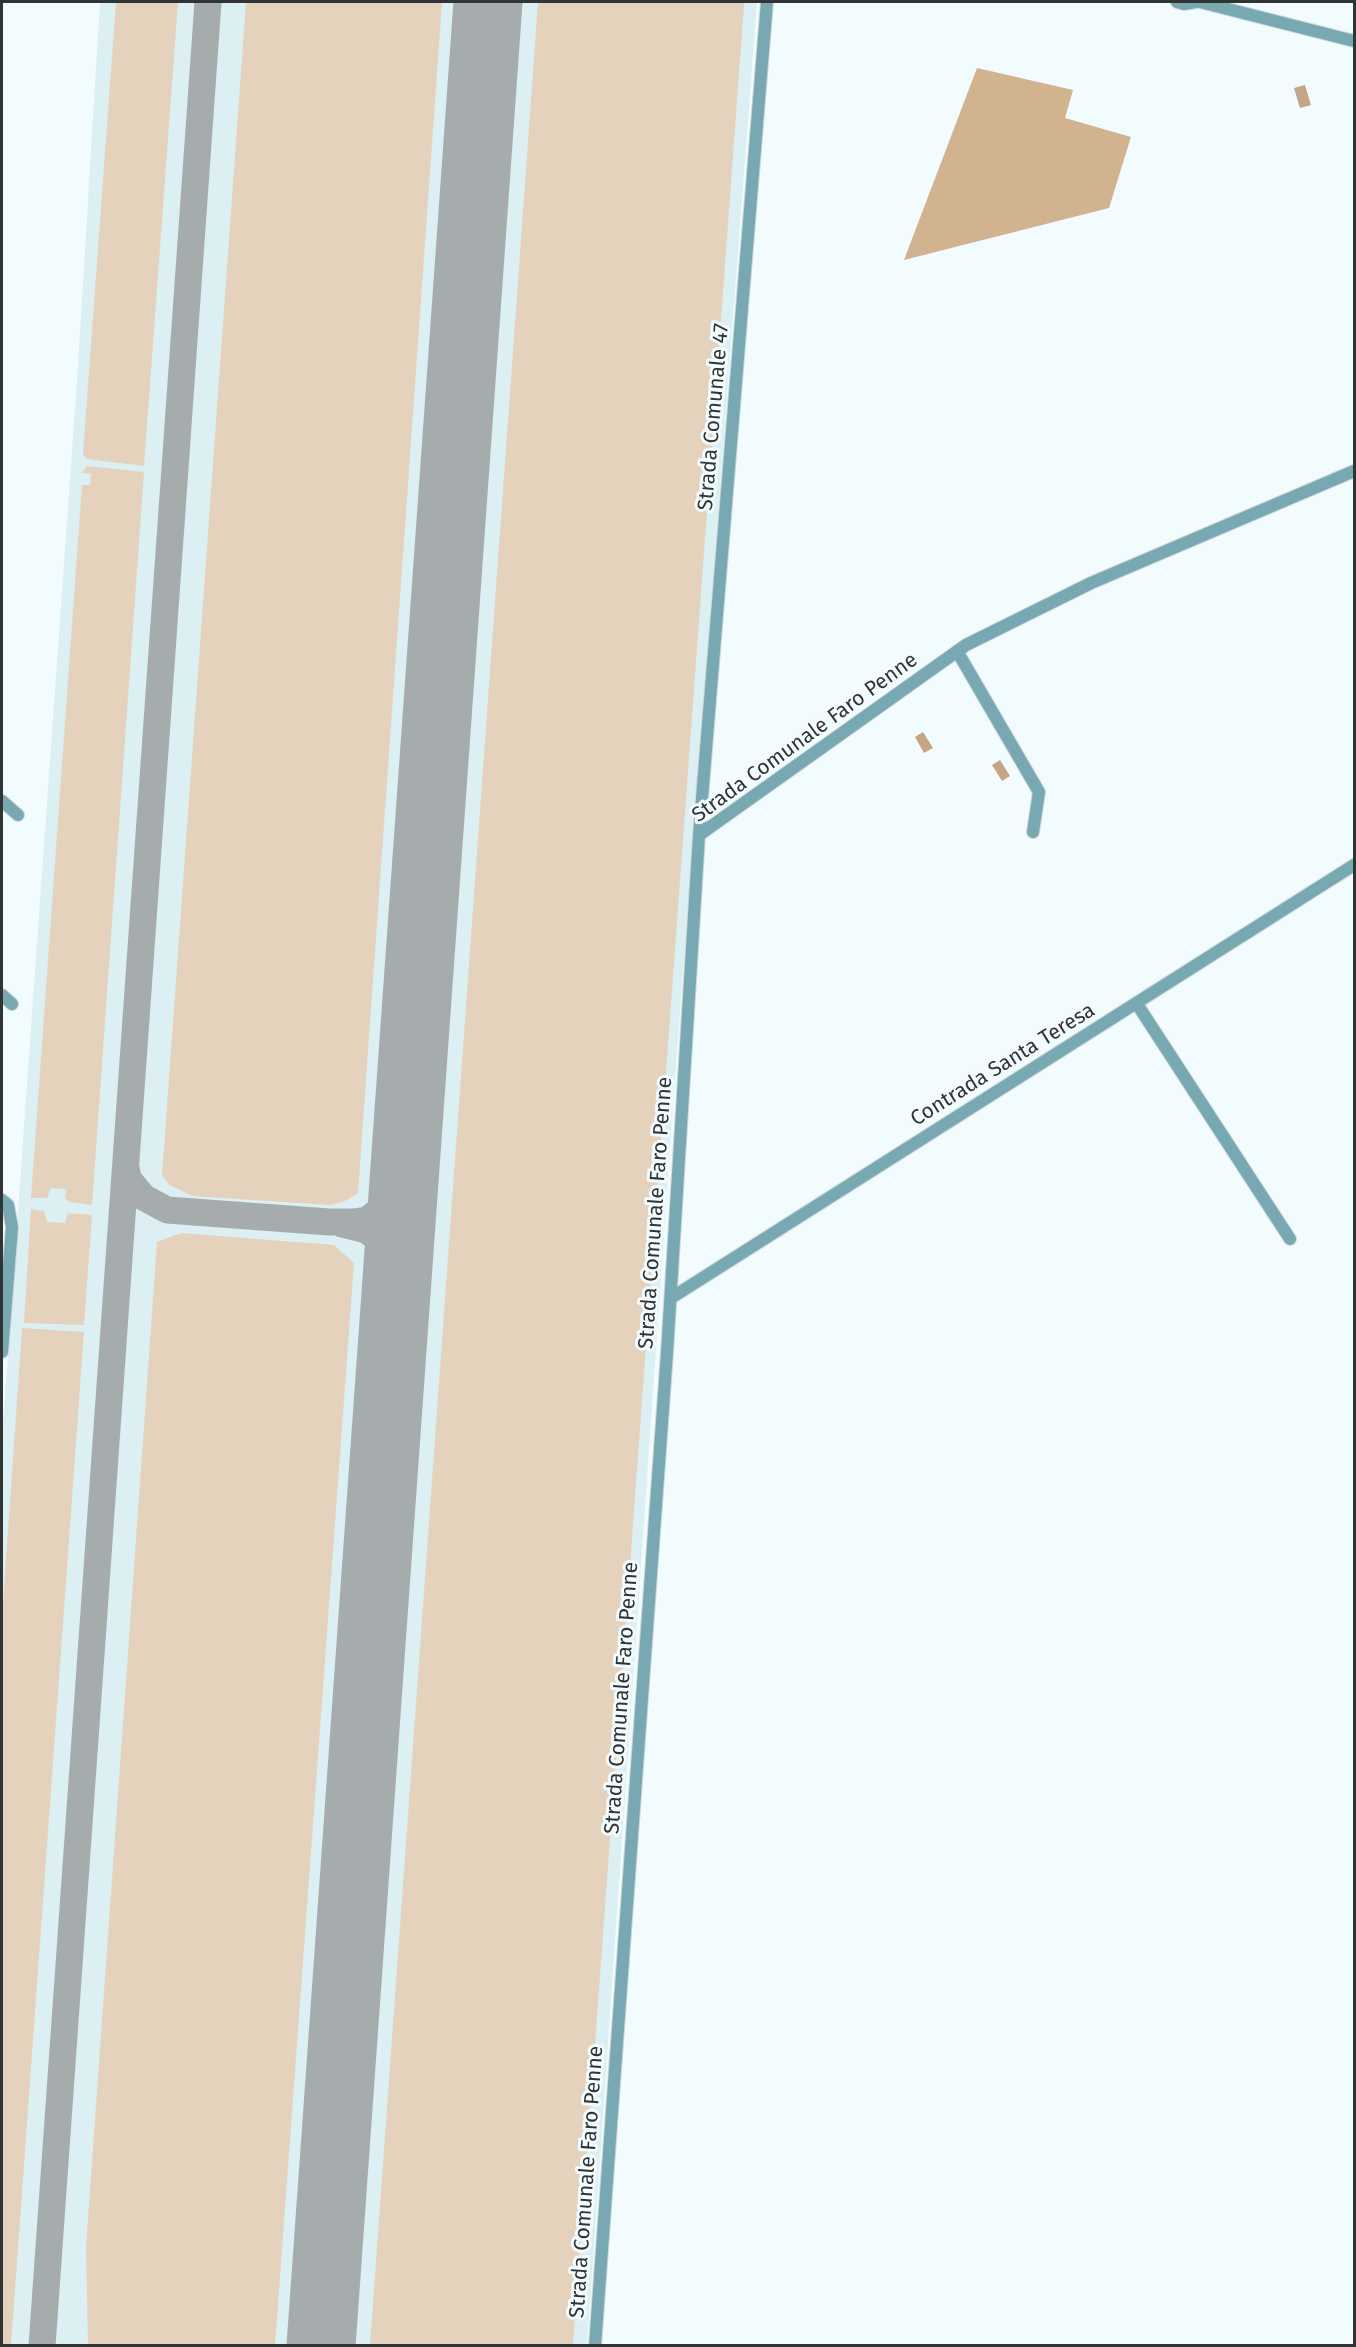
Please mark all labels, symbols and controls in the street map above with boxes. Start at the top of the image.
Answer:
street label: Strada Comunale 47 [693,322,735,512]
street label: Strada Comunale Faro Penne [687,648,923,828]
street label: Contrada Santa Teresa [906,998,1100,1132]
street label: Strada Comunale Faro Penne [634,1076,678,1350]
street label: Strada Comunale Faro Penne [600,1561,644,1835]
street label: Strada Comunale Faro Penne [565,2045,609,2319]

